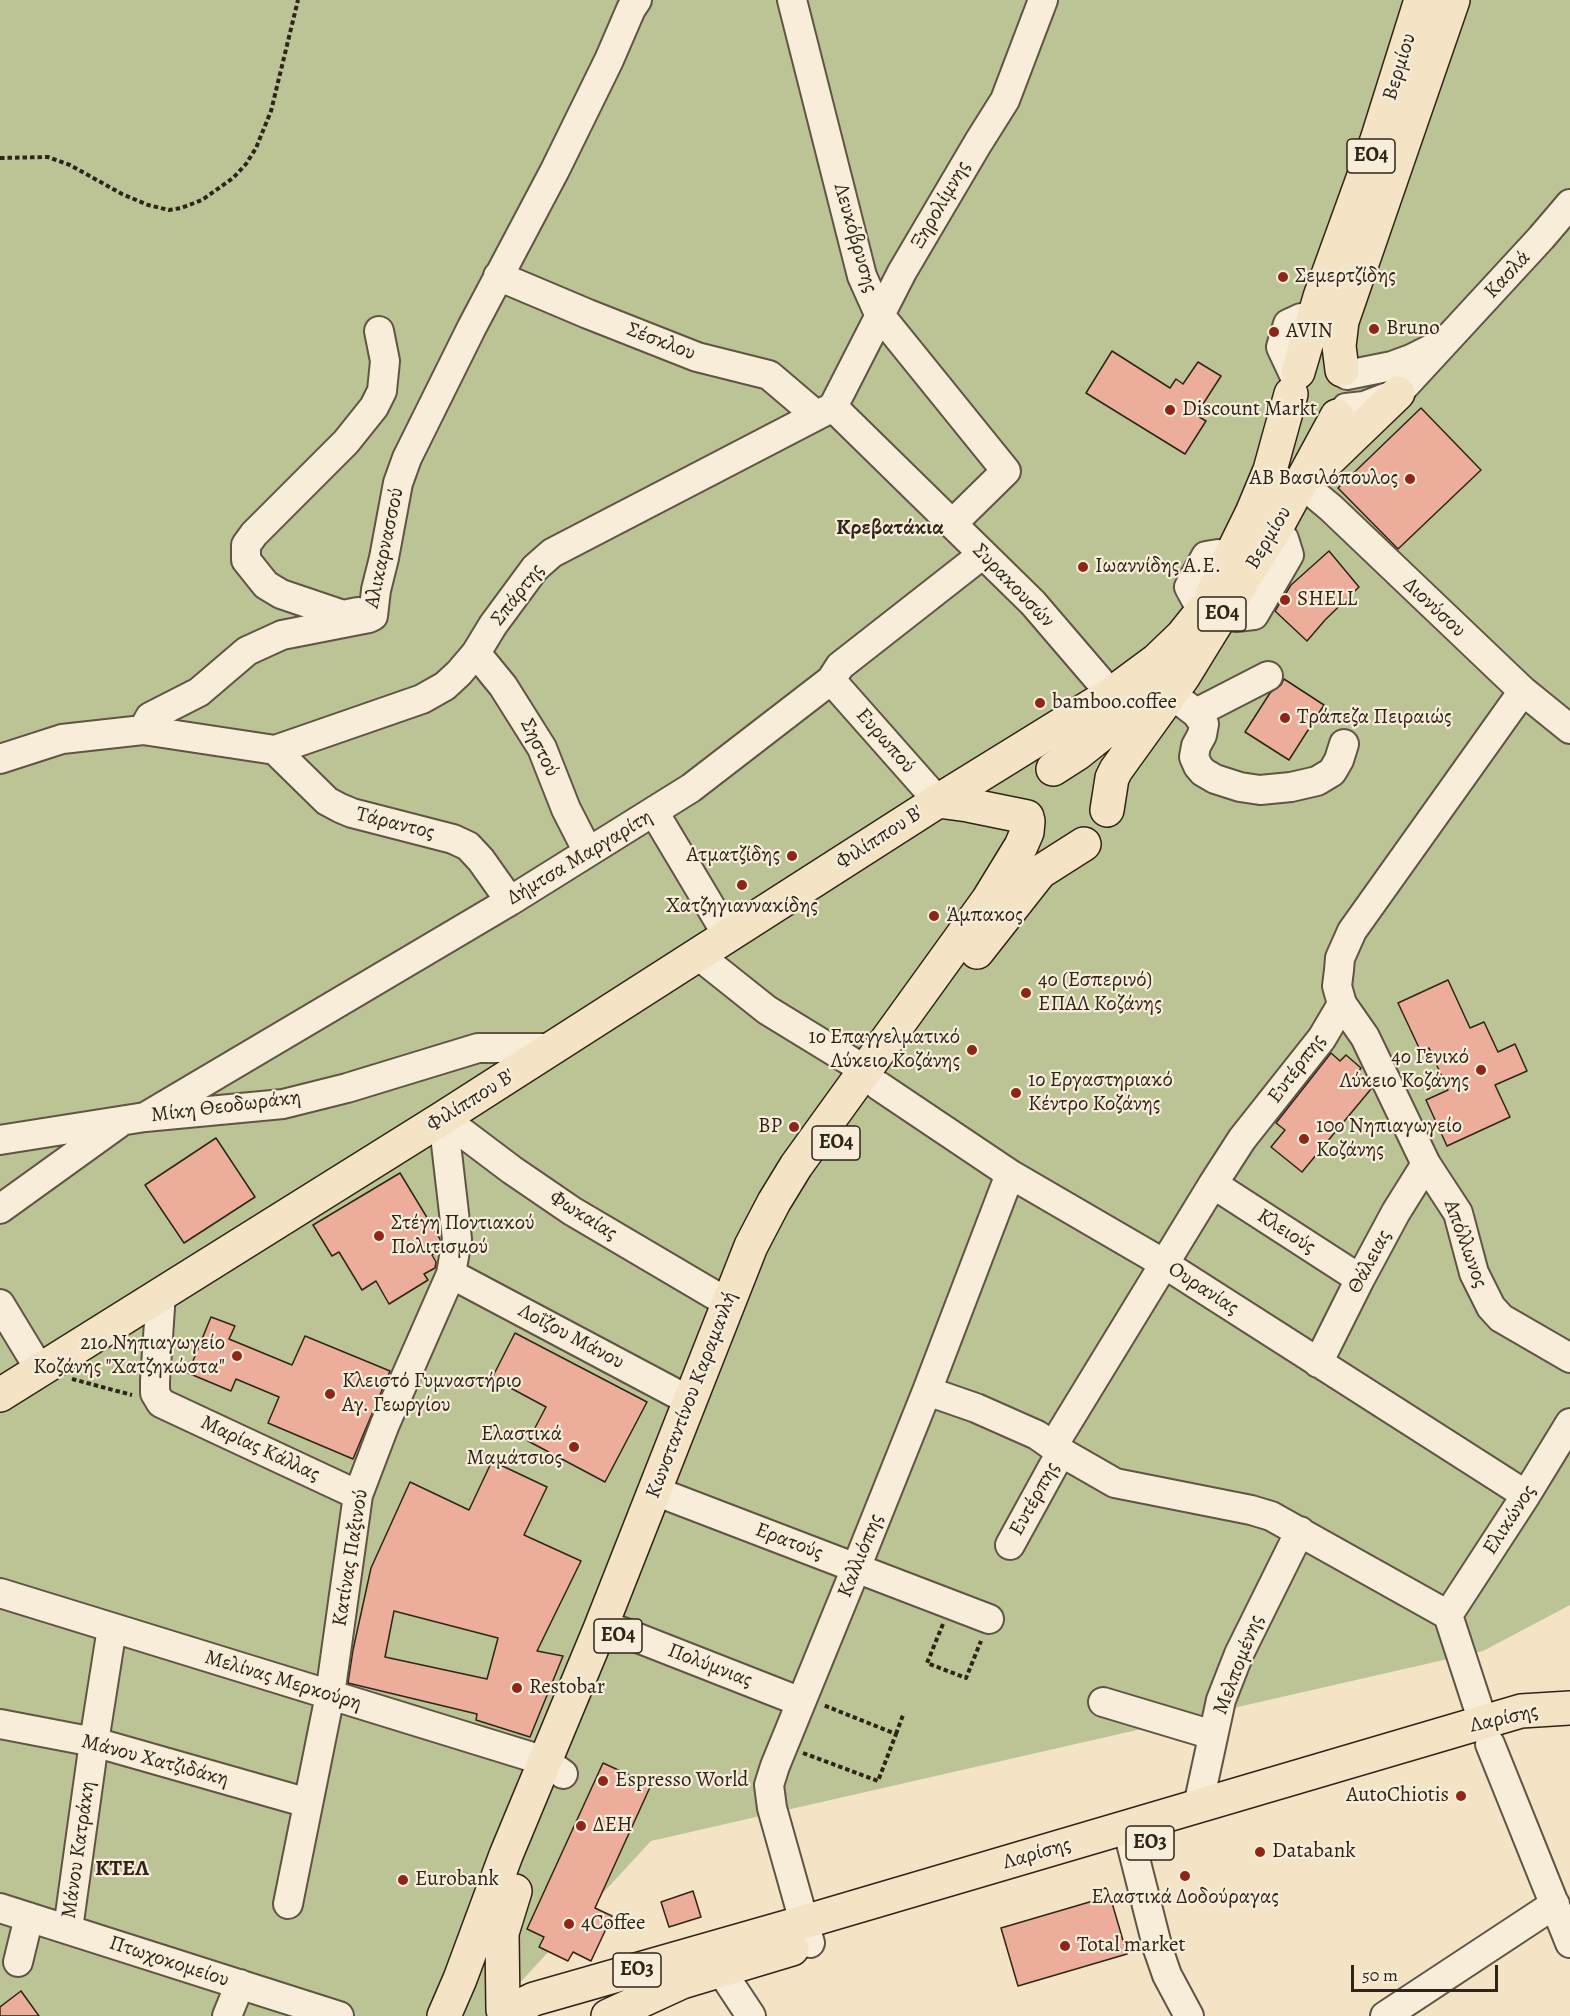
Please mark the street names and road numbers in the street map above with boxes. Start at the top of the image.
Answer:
street label: Βερμίου [1378,30,1422,104]
road number: ΕΟ4 [1347,139,1395,173]
street label: Ξηρολίμνης [906,157,976,253]
street label: Λευκόβρυσης [827,180,883,296]
street label: Κασλά [1480,246,1536,304]
street label: Σέσκλου [623,317,699,367]
street label: Αλικαρνασσού [360,485,410,611]
street label: Βερμίου [1240,502,1298,574]
street label: Συρακουσών [967,539,1059,633]
street label: Σπάρτης [486,559,550,631]
street label: Διονύσου [1397,573,1471,643]
road number: ΕΟ4 [1198,597,1246,631]
street label: Ευρωπού [850,703,920,779]
street label: Σηστού [514,715,564,781]
street label: Φιλίππου Β' [832,800,928,876]
street label: Τάραντος [353,802,437,846]
street label: Δήμτσα Μαργαρίτη [503,805,657,911]
street label: Ευτέρπης [1263,1029,1331,1109]
street label: Φιλίππου Β' [422,1064,520,1138]
street label: Μίκη Θεοδωράκη [150,1085,302,1129]
road number: ΕΟ4 [812,1126,860,1160]
street label: Φωκαίας [544,1185,622,1247]
street label: Απόλλωνος [1437,1197,1493,1291]
street label: Κλειούς [1252,1204,1320,1260]
street label: Θάλειας [1343,1226,1397,1298]
street label: Ουρανίας [1163,1257,1243,1321]
street label: Κωνσταντίνου Καραμανλή [641,1288,743,1502]
street label: Λοΐζου Μάνου [514,1299,628,1375]
street label: Μαρίας Κάλλας [196,1410,324,1488]
street label: Ευτέρπης [1004,1458,1066,1540]
street label: Ελικώνος [1478,1480,1542,1560]
street label: Κατίνας Παξινού [328,1488,374,1628]
street label: Καλλιόπης [833,1510,889,1602]
street label: Ερατούς [752,1518,826,1566]
street label: Μελπομένης [1208,1612,1270,1718]
road number: ΕΟ4 [594,1619,642,1653]
street label: Πολύμνιας [664,1638,756,1694]
street label: Μελίνας Μερκούρη [202,1645,364,1717]
street label: Λαρίσης [1467,1699,1541,1739]
street label: Μάνου Χατζιδάκη [79,1729,231,1793]
street label: Μάνου Κατράκη [57,1780,101,1920]
road number: ΕΟ3 [1126,1826,1174,1860]
street label: Λαρίσης [1000,1832,1074,1876]
street label: Πτωχοκομείου [106,1931,232,1993]
road number: ΕΟ3 [613,1953,661,1987]

